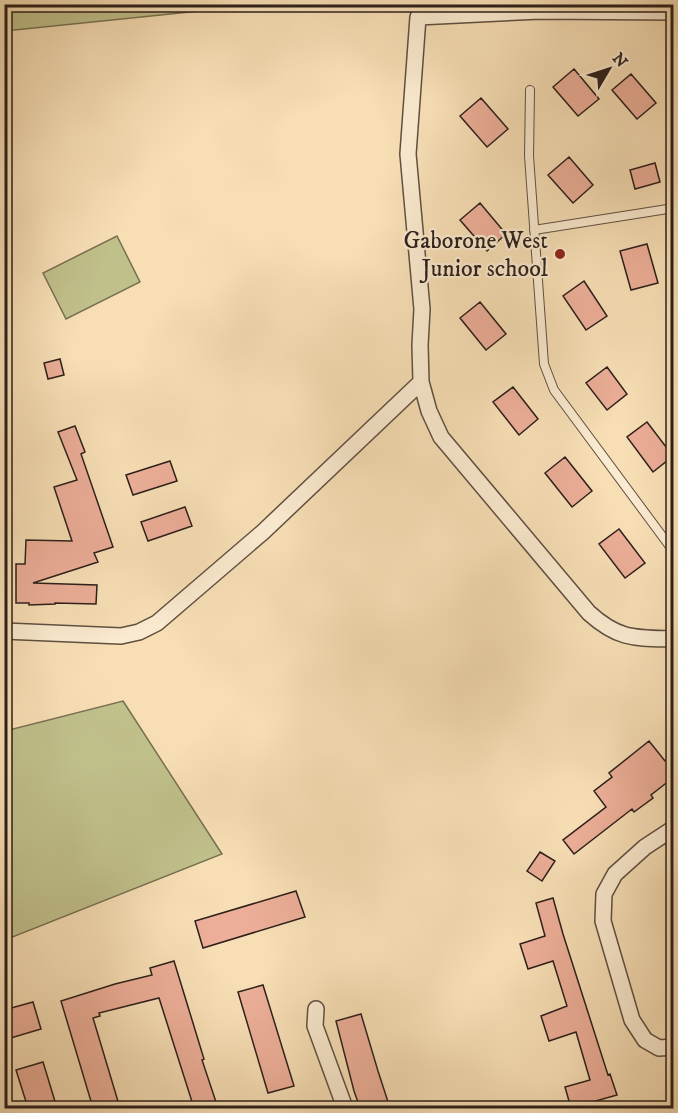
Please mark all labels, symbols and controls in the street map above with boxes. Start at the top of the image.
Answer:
north arrow [579,39,639,99]
text: N [608,49,632,72]
place label: Gaborone West Junior school [404,226,549,284]
marker: Gaborone West Junior school [553,247,567,261]

